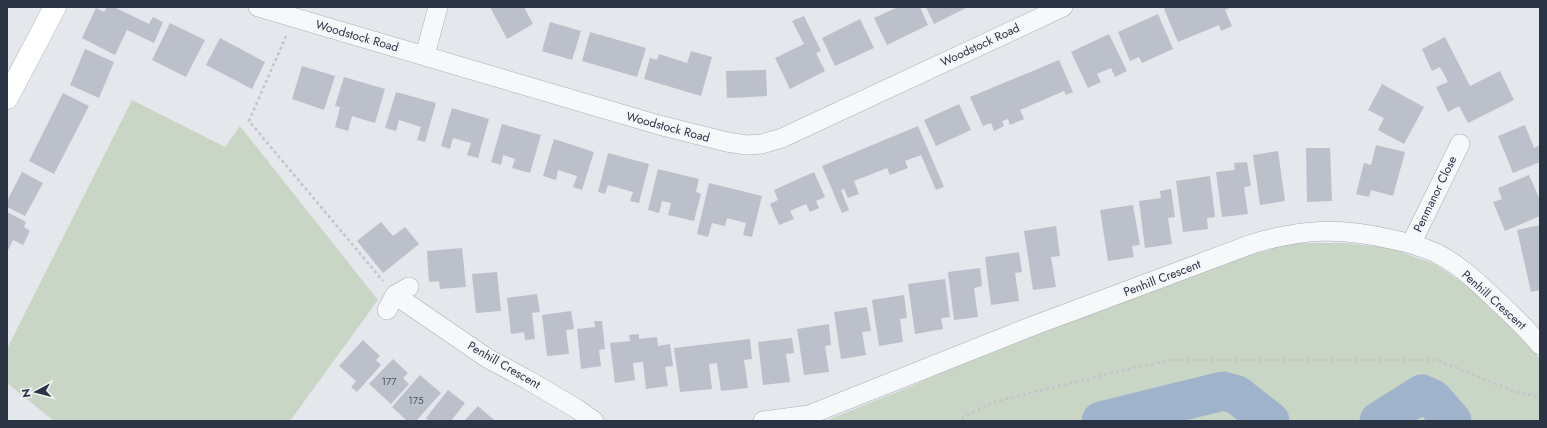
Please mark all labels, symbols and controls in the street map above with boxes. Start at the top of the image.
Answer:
street label: Woodstock Road [313,16,401,56]
street label: Woodstock Road [937,19,1023,71]
street label: Woodstock Road [624,107,712,147]
street label: Penmanor Close [1409,153,1461,235]
street label: Penhill Crescent [1121,255,1203,301]
street label: Penhill Crescent [1458,266,1530,334]
street label: Penhill Crescent [464,337,544,393]
north arrow [16,372,56,412]
house number: 177 [382,374,397,389]
text: N [18,388,35,399]
house number: 175 [408,393,424,408]

